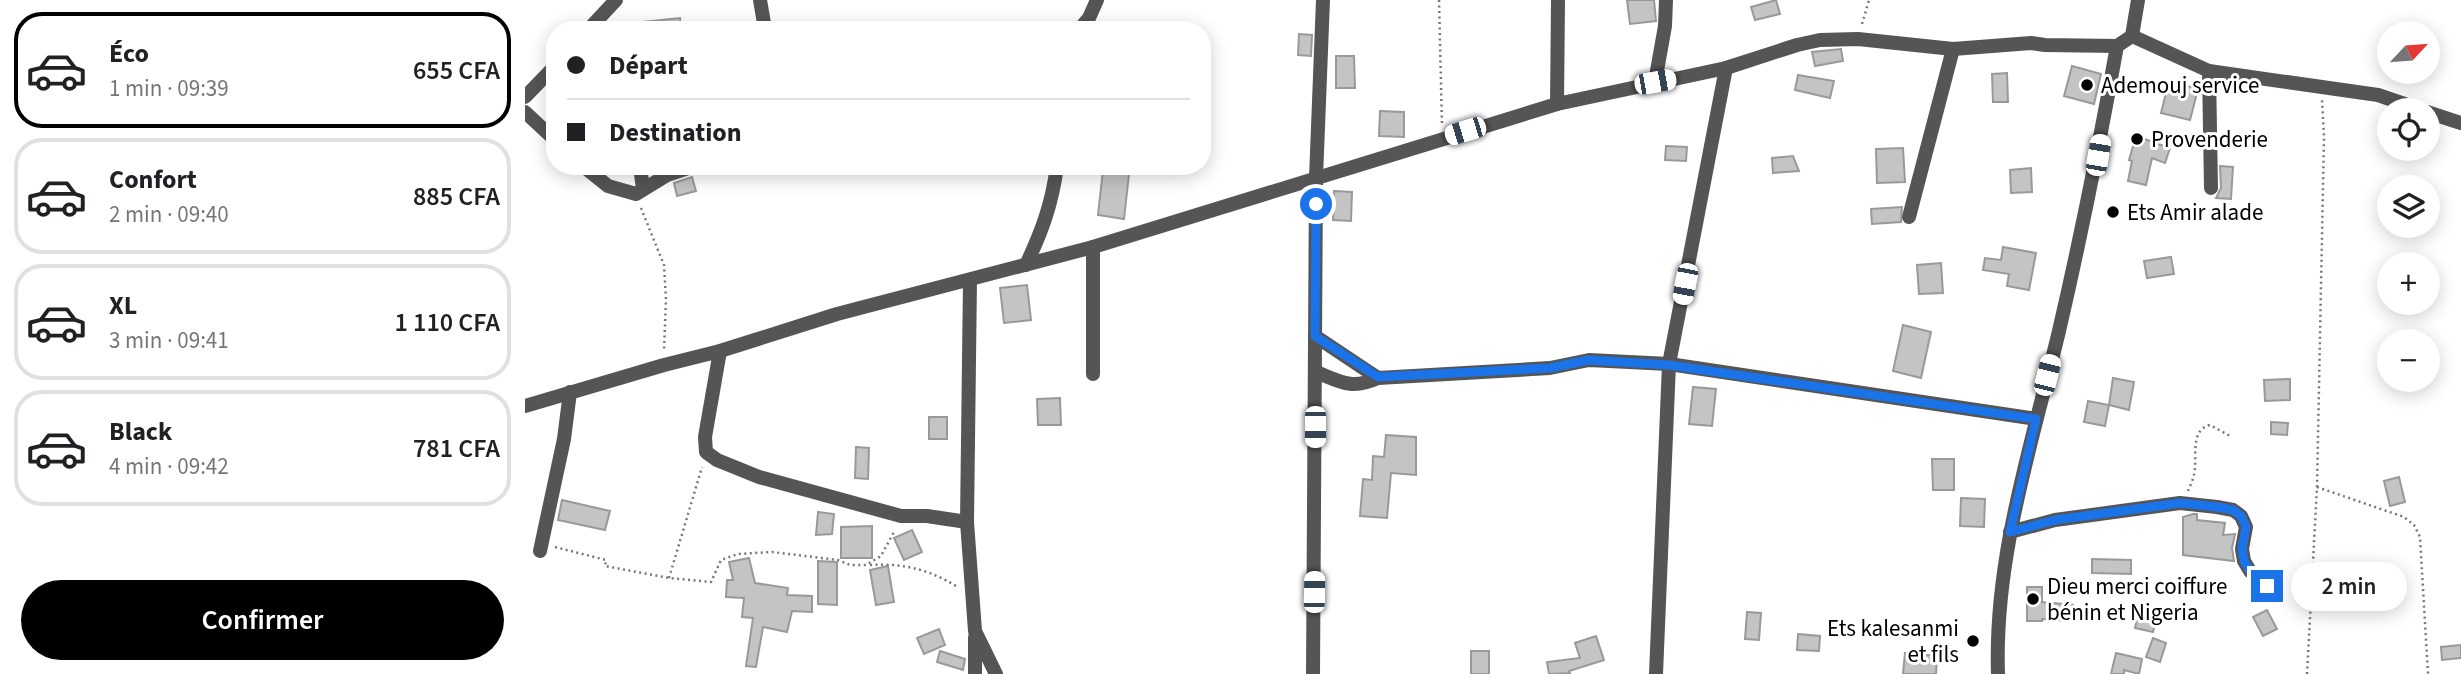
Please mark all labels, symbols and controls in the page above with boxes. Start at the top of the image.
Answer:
north arrow [2377,21,2439,84]
map controls [2377,21,2440,392]
text: Éco [109,35,149,72]
icon: car [25,39,88,102]
text: Départ [609,47,688,84]
text: 655 CFA [413,52,500,89]
car [1633,68,1678,96]
place label: Ademouj service [2101,69,2259,102]
text: 1 min · 09:39 [109,72,229,105]
marker: Ademouj service [2079,77,2095,93]
button: locate [2377,98,2440,161]
text: Destination [609,114,742,151]
car [1442,115,1489,147]
place label: Provenderie [2151,123,2268,156]
marker: Provenderie [2129,131,2145,147]
car [2085,132,2112,178]
text: Confort [109,161,197,198]
icon: car [25,165,88,228]
button: layers [2377,175,2440,238]
text: 885 CFA [413,178,500,215]
route start [1300,188,1332,220]
place label: Ets Amir alade [2127,196,2263,229]
text: 2 min · 09:40 [109,198,229,231]
marker: Ets Amir alade [2105,204,2121,220]
button: + [2377,252,2440,315]
car [1671,261,1700,307]
text: XL [109,287,137,324]
icon: car [25,291,88,354]
text: 1 110 CFA [395,304,500,341]
text: 3 min · 09:41 [109,324,229,357]
button: − [2377,329,2440,392]
car [2032,352,2063,398]
car [1305,406,1326,448]
text: Black [109,413,172,450]
icon: car [25,417,88,480]
text: 781 CFA [413,430,500,467]
text: 4 min · 09:42 [109,450,229,483]
callout: 2 min [2291,562,2407,610]
place label: Dieu merci coiffure bénin et Nigeria [2047,570,2227,629]
route end [2251,570,2283,602]
text: 2 min [2322,570,2376,603]
car [1304,571,1325,613]
button: Confirmer [21,580,504,660]
marker: Dieu merci coiffure bénin et Nigeria [2025,591,2041,607]
place label: Ets kalesanmi et fils [1827,612,1959,671]
marker: Ets kalesanmi et fils [1965,633,1981,649]

